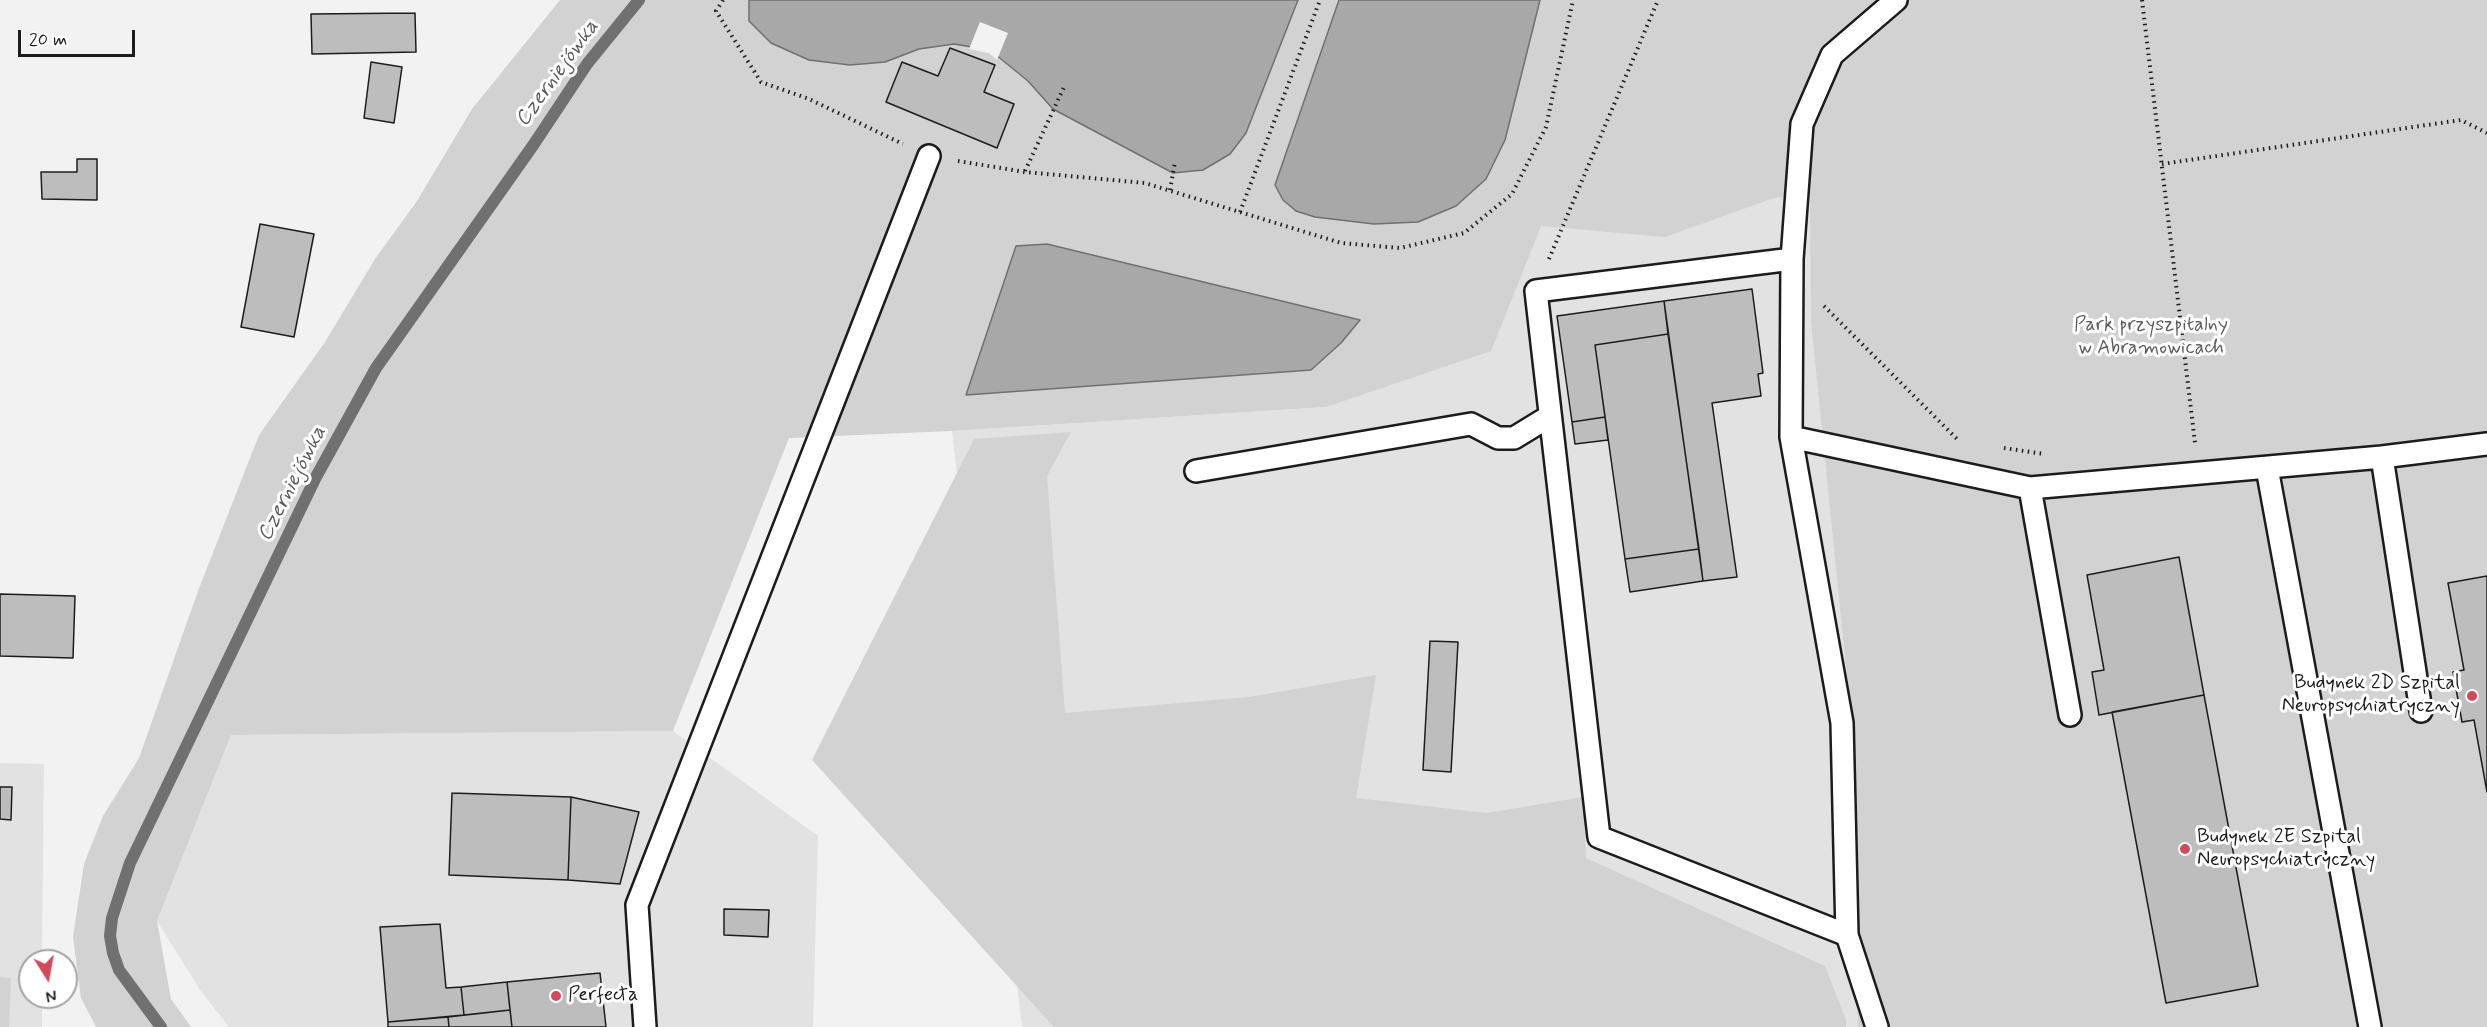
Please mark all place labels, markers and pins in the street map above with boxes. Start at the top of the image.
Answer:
place label: Budynek 2D Szpital Neuropsychiatryczny [2282,672,2460,719]
marker: Budynek 2D Szpital Neuropsychiatryczny [2465,689,2479,703]
place label: Budynek 2E Szpital Neuropsychiatryczny [2197,826,2375,873]
marker: Budynek 2E Szpital Neuropsychiatryczny [2178,842,2192,856]
place label: Perfecta [568,984,638,1008]
marker: Perfecta [549,989,563,1003]

